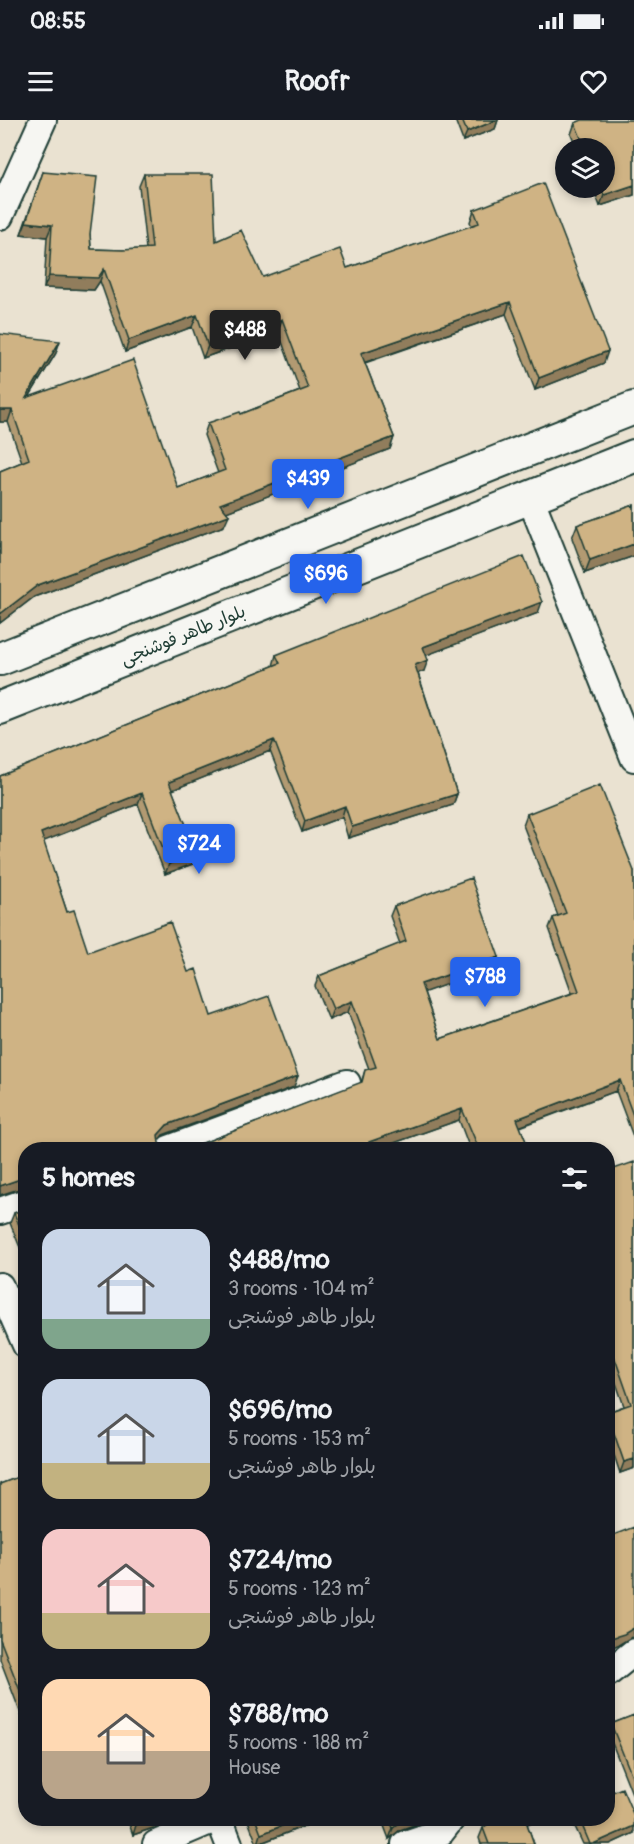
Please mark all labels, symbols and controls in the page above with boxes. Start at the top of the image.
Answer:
text: 08:55 [30,7,86,35]
icon: menu [24,65,57,98]
text: Roofr [284,65,350,98]
icon: heart [577,65,610,98]
map controls [555,138,615,198]
button: layers [555,138,615,198]
pin: $488 [209,310,281,361]
text: $488 [224,317,266,342]
pin: $439 [272,459,344,510]
text: $439 [286,466,330,491]
pin: $696 [290,554,362,605]
text: $696 [304,561,348,586]
street label: بلوار طاهر فوشنجی [117,600,249,671]
pin: $724 [163,824,235,875]
text: $724 [177,831,221,856]
pin: $788 [449,957,521,1008]
text: $788 [464,964,506,989]
text: 5 homes [42,1162,135,1194]
icon: filters [558,1162,591,1195]
text: $488/mo [228,1244,330,1276]
icon: home [90,1253,162,1325]
text: 3 rooms · 104 m² [228,1276,375,1301]
text: بلوار طاهر فوشنجی [228,1304,376,1329]
text: $696/mo [228,1394,332,1426]
icon: home [90,1403,162,1475]
text: 5 rooms · 153 m² [228,1426,371,1451]
text: بلوار طاهر فوشنجی [228,1454,376,1479]
text: $724/mo [228,1544,332,1576]
icon: home [90,1553,162,1625]
text: 5 rooms · 123 m² [228,1576,371,1601]
text: بلوار طاهر فوشنجی [228,1604,376,1629]
text: $788/mo [228,1698,328,1730]
icon: home [90,1703,162,1775]
text: 5 rooms · 188 m² [228,1730,369,1755]
text: House [228,1755,280,1780]

